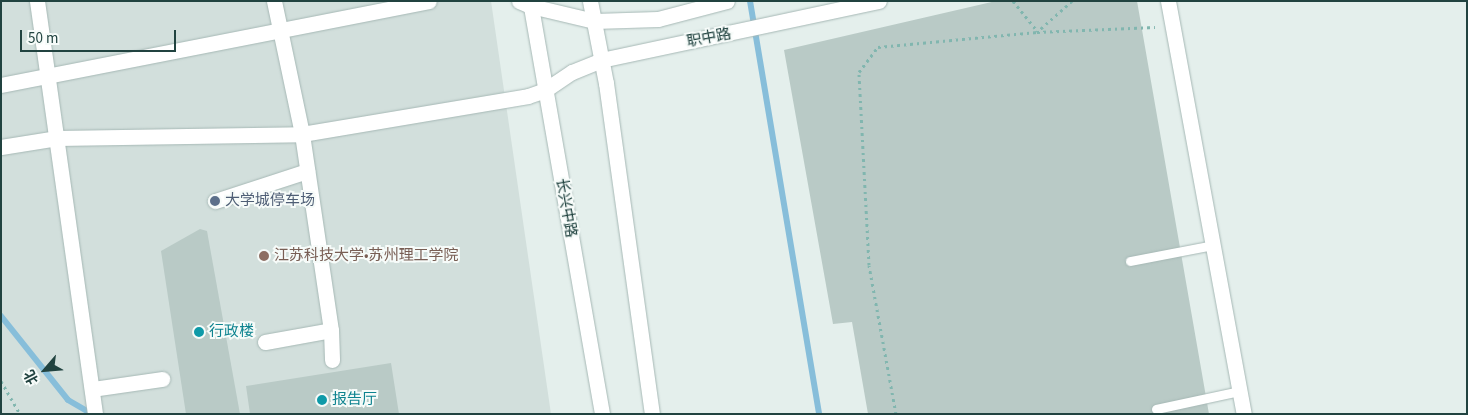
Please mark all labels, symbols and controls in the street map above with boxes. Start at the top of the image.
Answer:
scale bar [22,20,179,52]
street label: 职中路 [685,25,733,51]
text: 50 m [28,28,58,49]
street label: 长兴中路 [552,177,580,239]
place label: 大学城停车场 [225,192,315,210]
marker: 大学城停车场 [209,195,221,207]
place label: 江苏科技大学•苏州理工学院 [274,247,459,265]
marker: 江苏科技大学•苏州理工学院 [258,250,270,262]
place label: 行政楼 [209,323,254,341]
marker: 行政楼 [193,326,205,338]
north arrow [20,345,70,395]
text: 北 [20,366,44,388]
place label: 报告厅 [332,391,377,409]
marker: 报告厅 [316,394,328,406]

